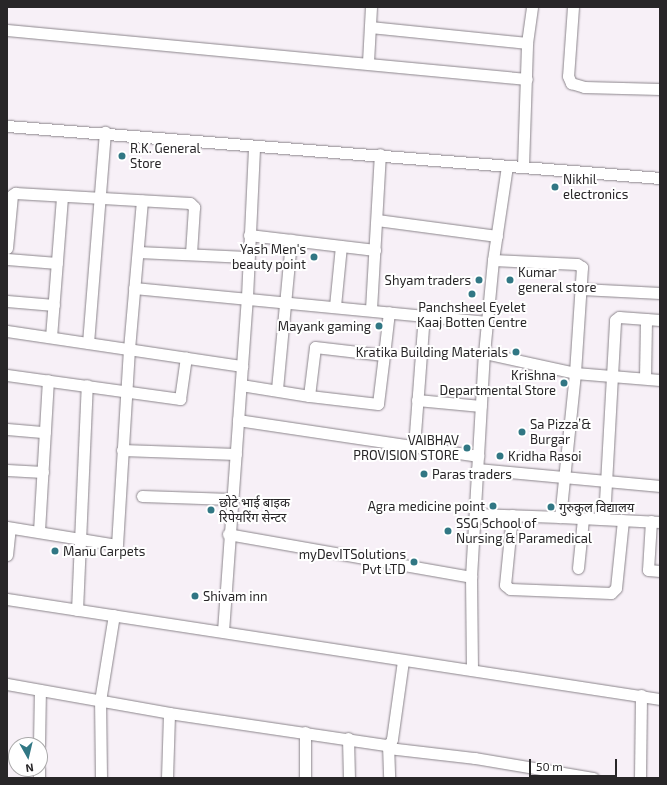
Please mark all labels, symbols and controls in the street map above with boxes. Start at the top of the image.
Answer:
place label: R.K. General Store [130,141,200,172]
marker: R.K. General Store [117,151,127,161]
place label: Nikhil electronics [563,172,628,203]
marker: Nikhil electronics [550,182,560,192]
place label: Yash Men's beauty point [232,242,306,273]
marker: Yash Men's beauty point [309,252,319,262]
place label: Kumar general store [518,265,597,296]
place label: Shyam traders [384,272,471,288]
marker: Shyam traders [474,275,484,285]
marker: Kumar general store [505,275,515,285]
marker: Panchsheel Eyelet Kaaj Botten Centre [467,289,477,299]
place label: Panchsheel Eyelet Kaaj Botten Centre [417,300,527,331]
place label: Mayank gaming [278,318,371,334]
marker: Mayank gaming [374,321,384,331]
place label: Kratika Building Materials [356,344,508,360]
marker: Kratika Building Materials [511,347,521,357]
place label: Krishna Departmental Store [439,368,556,399]
marker: Krishna Departmental Store [559,378,569,388]
place label: Sa Pizza’& Burgar [530,417,591,448]
marker: Sa Pizza’& Burgar [517,427,527,437]
place label: VAIBHAV PROVISION STORE [353,433,459,464]
marker: VAIBHAV PROVISION STORE [462,443,472,453]
place label: Kridha Rasoi [508,448,582,464]
marker: Kridha Rasoi [495,451,505,461]
place label: Paras traders [432,466,512,482]
marker: Paras traders [419,469,429,479]
place label: छोटे भाई बाइक रिपेयरिंग सेन्टर [219,495,290,526]
place label: Agra medicine point [368,498,485,514]
place label: गुरुकुल विद्यालय [559,499,634,515]
marker: Agra medicine point [488,501,498,511]
marker: गुरुकुल विद्यालय [546,502,556,512]
marker: छोटे भाई बाइक रिपेयरिंग सेन्टर [206,505,216,515]
place label: SSG School of Nursing & Paramedical [456,516,592,547]
marker: SSG School of Nursing & Paramedical [443,526,453,536]
place label: Manu Carpets [63,543,145,559]
marker: Manu Carpets [50,546,60,556]
place label: myDevITSolutions Pvt LTD [299,547,406,578]
marker: myDevITSolutions Pvt LTD [409,557,419,567]
place label: Shivam inn [203,588,268,604]
marker: Shivam inn [190,591,200,601]
north arrow [8,737,48,777]
scale bar [531,751,619,777]
text: 50 m [536,759,563,773]
text: N [25,761,34,775]

